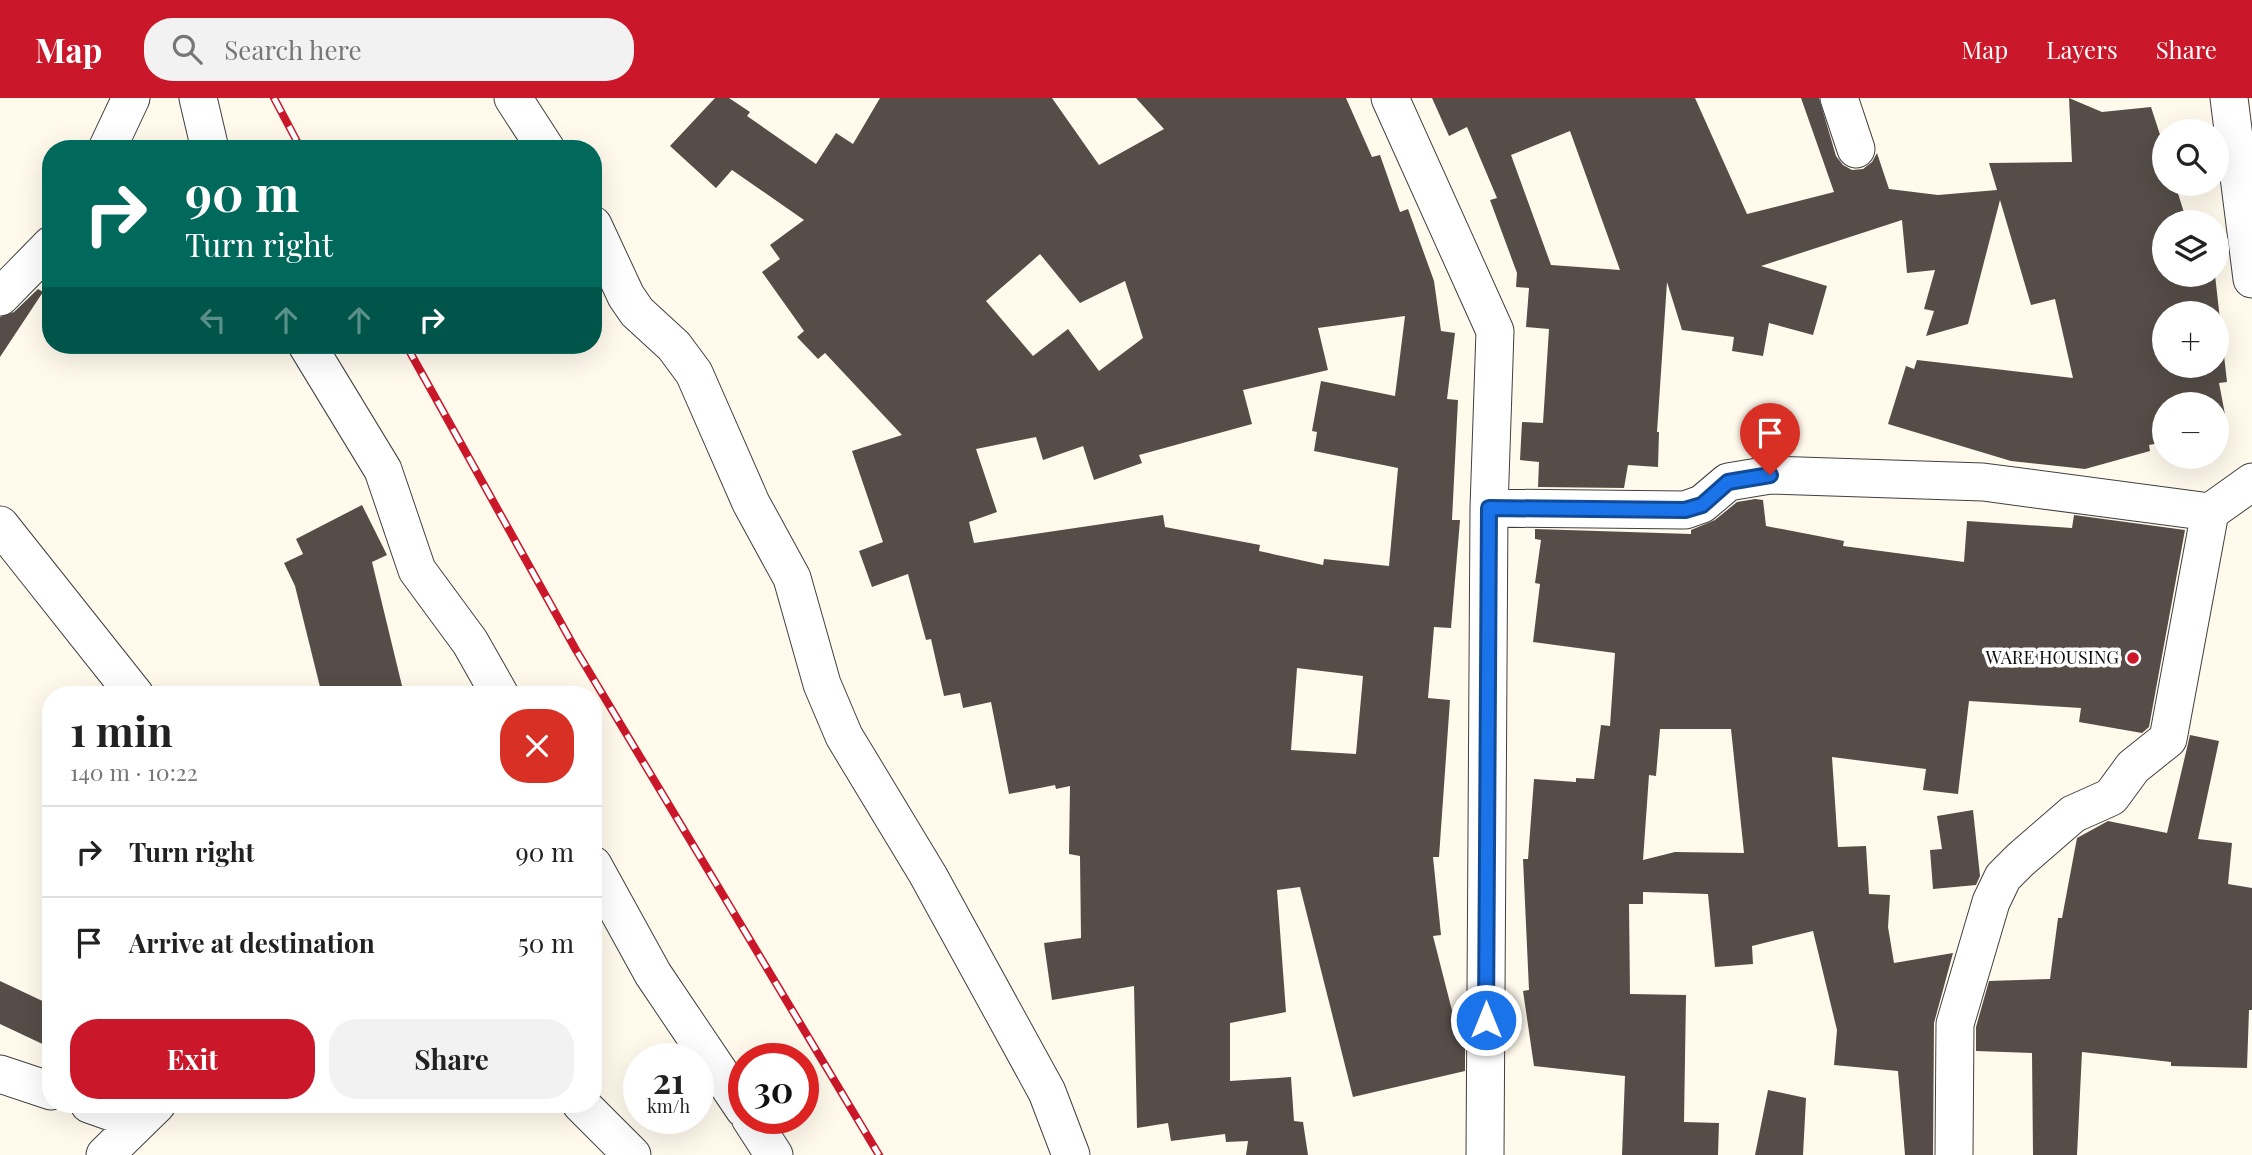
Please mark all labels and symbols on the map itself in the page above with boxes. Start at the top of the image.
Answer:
pin [1740,403,1800,475]
place label: WARE HOUSING [1985,645,2119,669]
marker: WARE HOUSING [2125,650,2141,666]
position arrow [1449,983,1523,1057]
speed limit sign: 30 [728,1043,819,1134]

